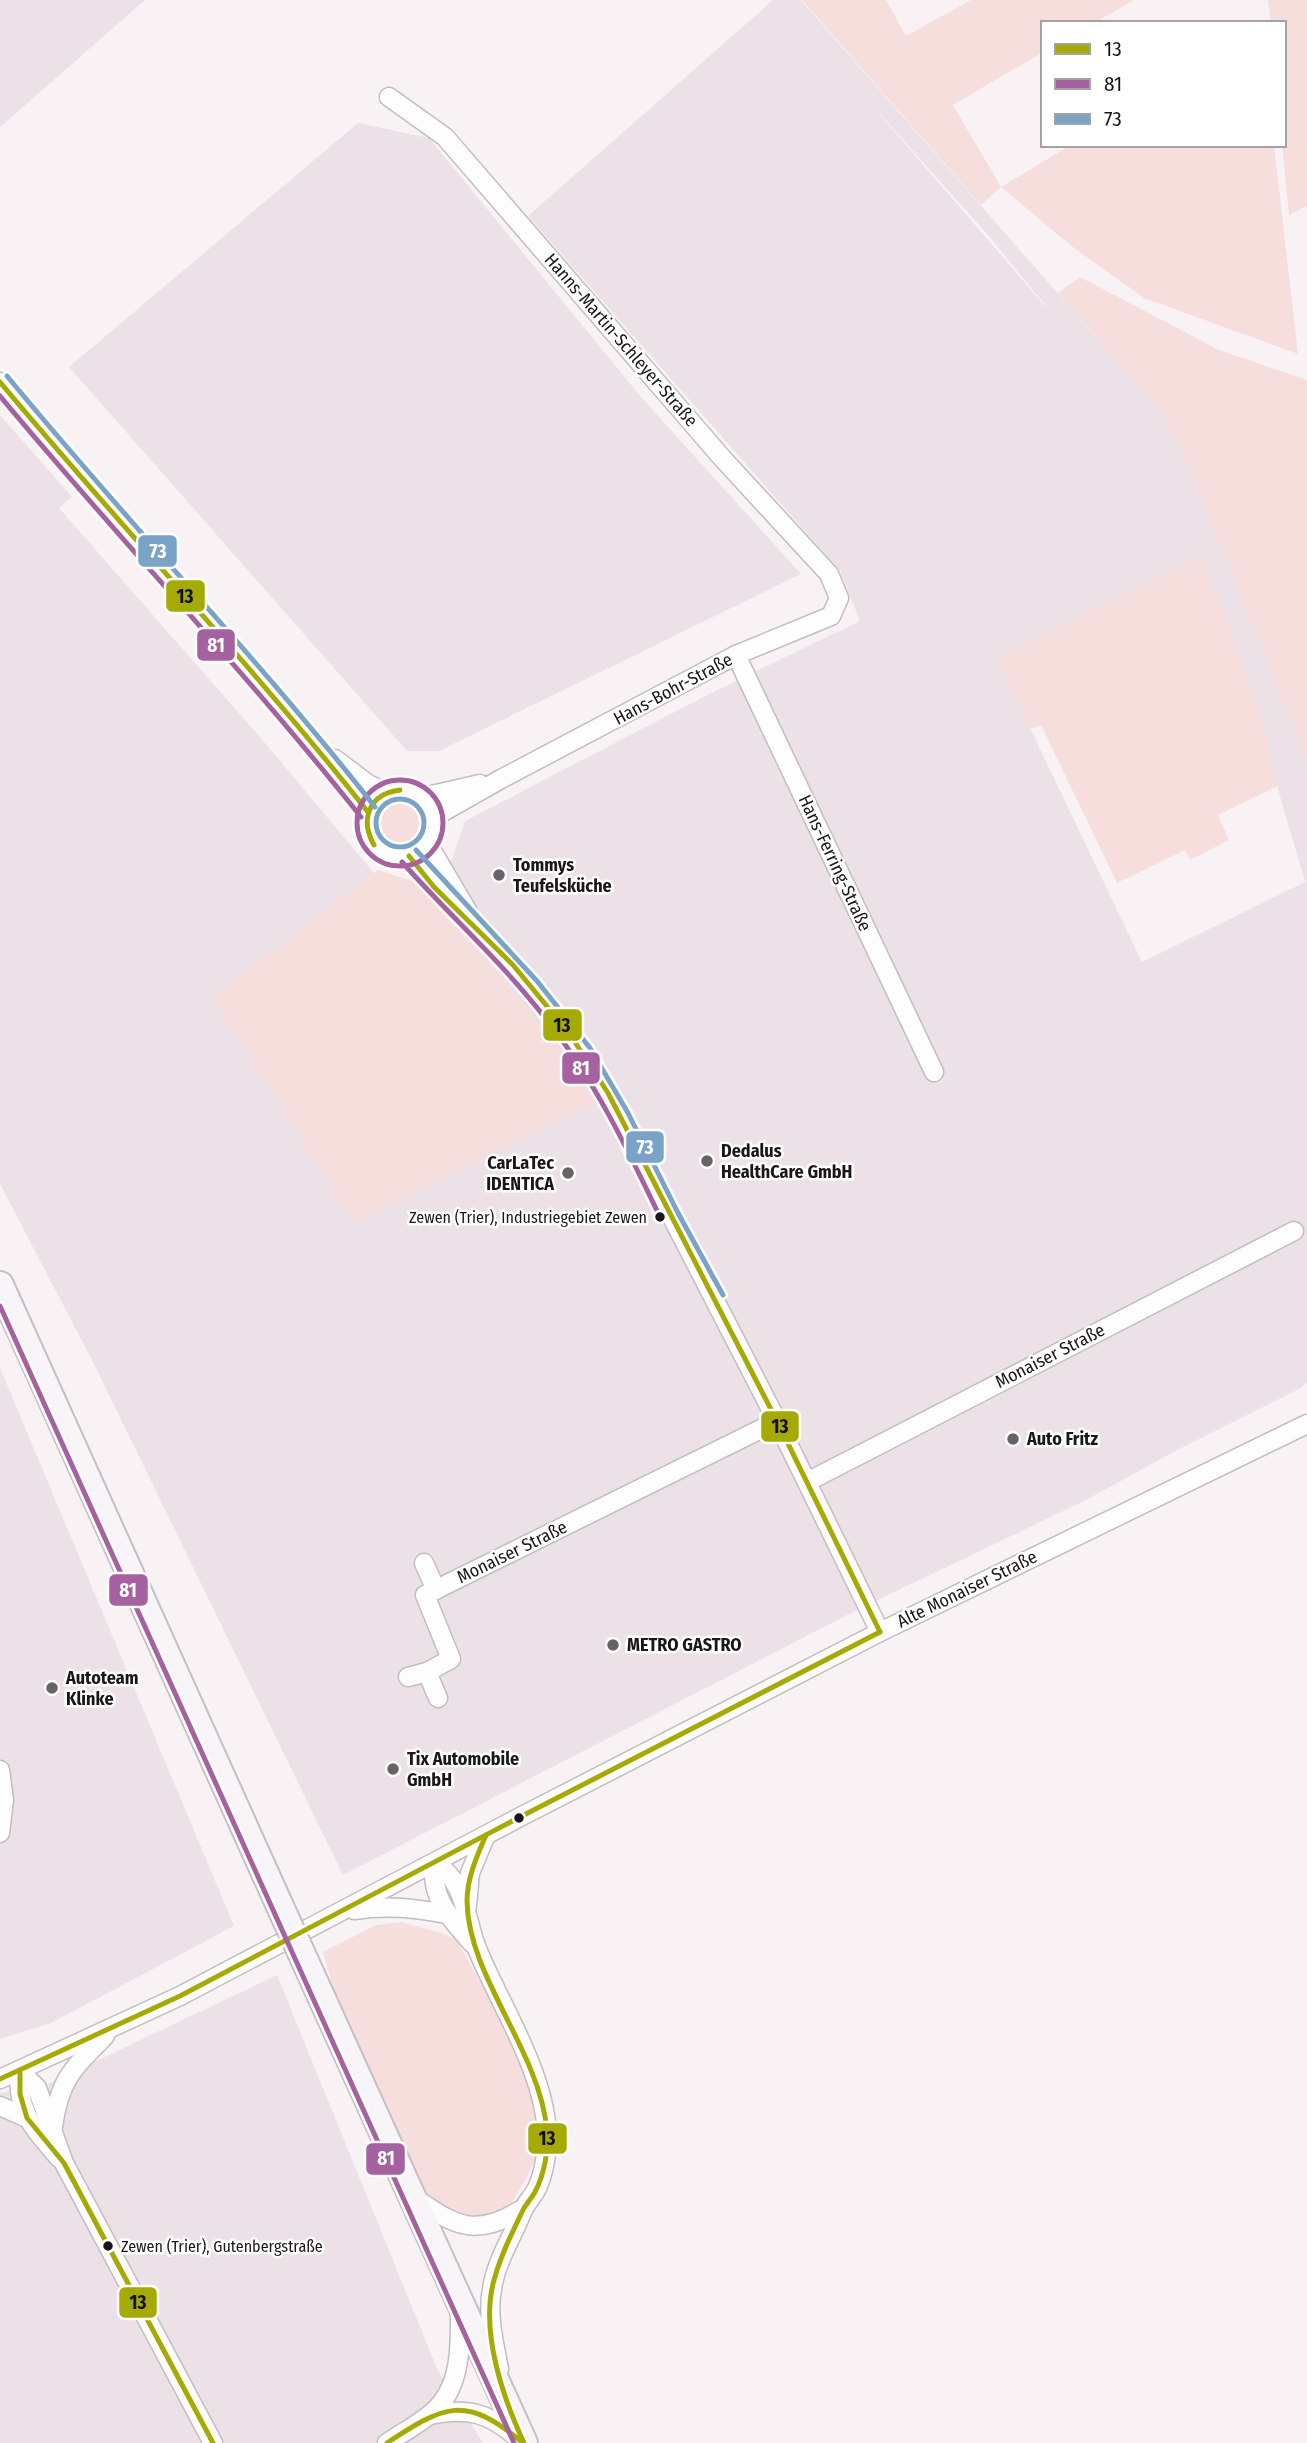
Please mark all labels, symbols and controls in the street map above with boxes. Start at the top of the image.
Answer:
legend [1041,21,1286,147]
text: 13 [1104,36,1122,62]
text: 81 [1104,71,1122,97]
text: 73 [1104,106,1122,132]
street label: Hanns-Martin-Schleyer-Straße [540,249,702,431]
line badge: 73 [137,534,178,568]
text: 73 [149,540,167,563]
line badge: 13 [165,579,206,613]
text: 13 [176,585,194,608]
line badge: 81 [196,628,236,662]
text: 81 [207,634,225,657]
street label: Hans-Bohr-Straße [610,648,736,730]
street label: Hans-Ferring-Straße [794,791,876,935]
place label: Tommys Teufelsküche [513,854,612,897]
marker: Tommys Teufelsküche [491,867,507,883]
line badge: 13 [542,1008,583,1042]
text: 13 [553,1014,571,1037]
line badge: 81 [561,1051,601,1085]
text: 81 [572,1057,590,1080]
line badge: 73 [625,1130,665,1164]
text: 73 [636,1136,654,1159]
place label: Dedalus HealthCare GmbH [721,1140,852,1183]
place label: CarLaTec IDENTICA [486,1152,554,1195]
marker: Dedalus HealthCare GmbH [699,1153,715,1169]
marker: CarLaTec IDENTICA [560,1165,576,1181]
place label: Zewen (Trier), Industriegebiet Zewen [409,1208,647,1227]
marker: Zewen (Trier), Industriegebiet Zewen [653,1210,667,1224]
street label: Monaiser Straße [992,1319,1109,1393]
line badge: 13 [760,1410,800,1443]
text: 13 [771,1415,789,1438]
place label: Auto Fritz [1026,1428,1098,1450]
marker: Auto Fritz [1005,1431,1021,1447]
street label: Monaiser Straße [453,1516,571,1588]
street label: Alte Monaiser Straße [893,1546,1041,1632]
line badge: 81 [108,1573,149,1607]
text: 81 [119,1579,137,1602]
place label: METRO GASTRO [627,1634,742,1656]
marker: METRO GASTRO [605,1637,621,1653]
place label: Autoteam Klinke [65,1667,138,1710]
marker: Autoteam Klinke [44,1680,60,1696]
place label: Tix Automobile GmbH [407,1748,519,1791]
marker: Tix Automobile GmbH [385,1761,401,1777]
unlabelled marker [512,1811,526,1825]
line badge: 13 [527,2122,568,2155]
text: 13 [538,2127,556,2150]
line badge: 81 [365,2142,406,2176]
text: 81 [377,2147,395,2170]
place label: Zewen (Trier), Gutenbergstraße [121,2237,323,2256]
marker: Zewen (Trier), Gutenbergstraße [101,2239,115,2253]
line badge: 13 [118,2286,158,2319]
text: 13 [129,2291,147,2314]

